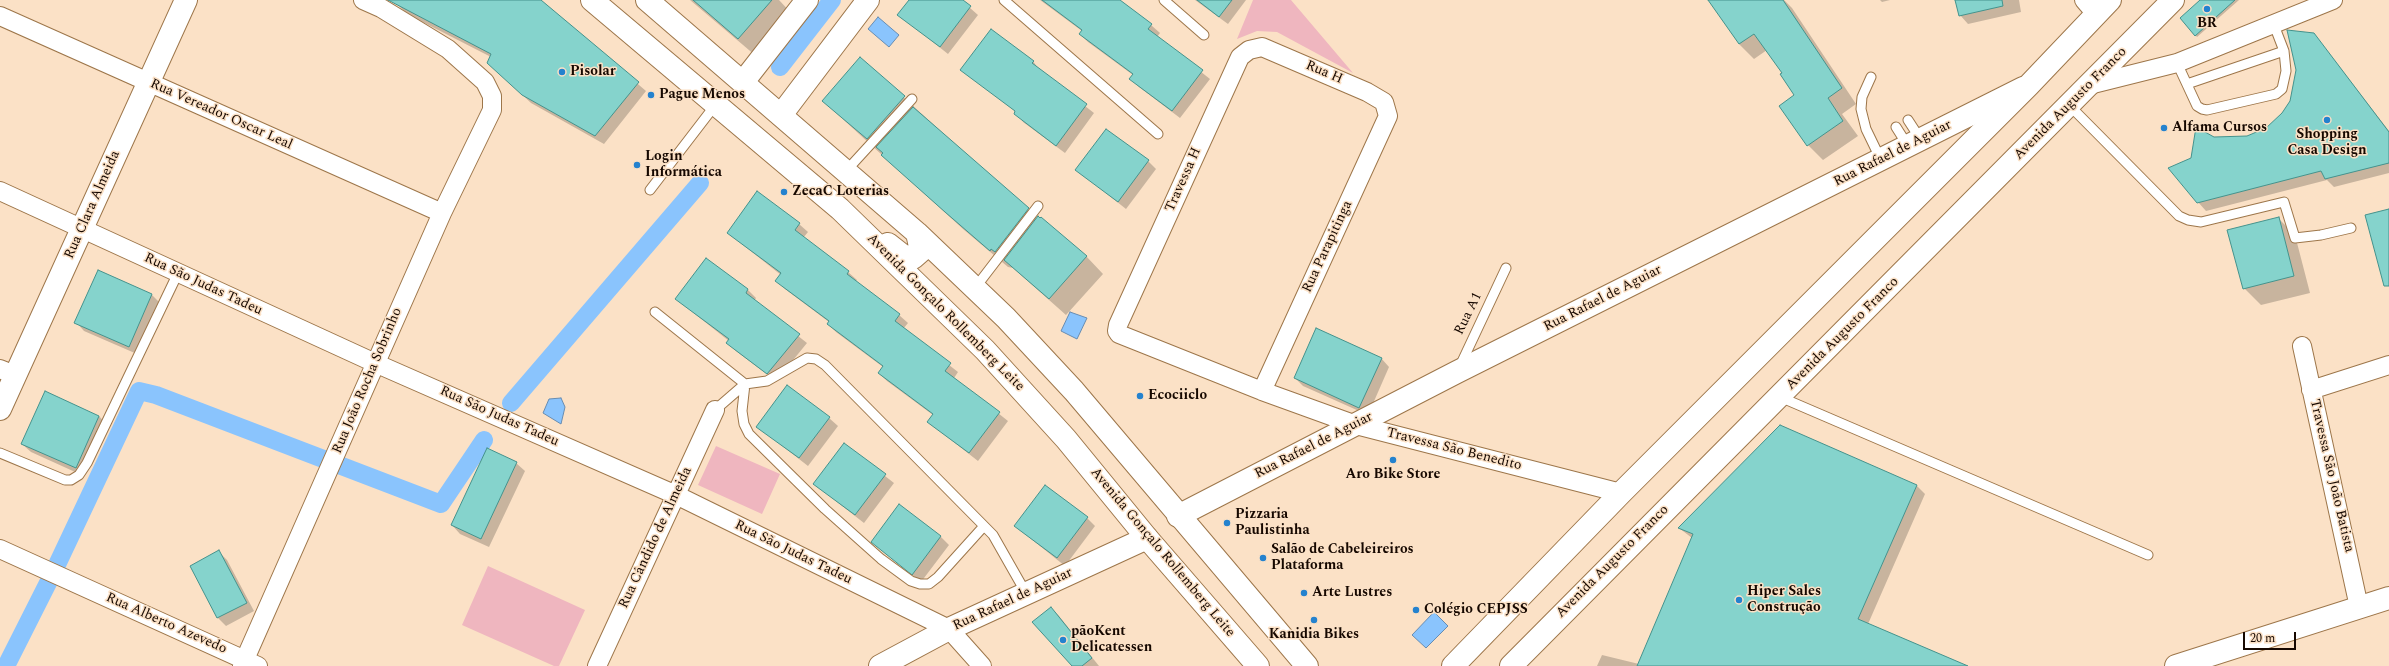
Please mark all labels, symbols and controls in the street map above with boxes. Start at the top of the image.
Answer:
marker: BR [2202,4,2212,14]
place label: BR [2197,16,2217,32]
street label: Avenida Augusto Franco [2011,44,2131,164]
street label: Rua H [1303,58,1345,88]
place label: Pisolar [570,64,616,80]
marker: Pisolar [557,67,567,77]
street label: Rua Vereador Oscar Leal [147,76,295,154]
place label: Pague Menos [659,87,745,103]
marker: Pague Menos [646,90,656,100]
marker: Shopping Casa Design [2322,115,2332,125]
street label: Rua Rafael de Aguiar [1831,117,1955,191]
place label: Alfama Cursos [2172,120,2267,136]
marker: Alfama Cursos [2159,123,2169,133]
place label: Shopping Casa Design [2287,127,2367,160]
street label: Travessa H [1162,145,1206,215]
street label: Rua Clara Almeida [62,148,124,262]
place label: Login Informática [645,149,722,182]
marker: Login Informática [632,160,642,170]
place label: ZecaC Loterias [792,184,889,200]
marker: ZecaC Loterias [779,187,789,197]
street label: Rua Parapitinga [1299,198,1357,296]
street label: Avenida Gonçalo Rollemberg Leite [863,231,1027,395]
street label: Rua São Judas Tadeu [141,250,265,320]
street label: Rua Rafael de Aguiar [1541,262,1665,336]
street label: Avenida Augusto Franco [1783,274,1903,394]
street label: Rua A1 [1452,290,1486,338]
street label: Rua João Rocha Sobrinho [330,305,406,457]
street label: Rua São Judas Tadeu [437,383,561,451]
place label: Ecociiclo [1148,388,1207,404]
marker: Ecociiclo [1135,391,1145,401]
street label: Travessa São João Batista [2305,398,2357,554]
street label: Rua Rafael de Aguiar [1252,409,1376,483]
street label: Travessa São Benedito [1385,425,1523,475]
marker: Aro Bike Store [1388,455,1398,465]
street label: Rua Cândido de Almeida [616,465,696,611]
street label: Avenida Gonçalo Rollemberg Leite [1086,465,1238,641]
place label: Aro Bike Store [1345,467,1441,483]
street label: Avenida Augusto Franco [1553,502,1673,622]
place label: Pizzaria Paulistinha [1235,507,1310,540]
street label: Rua São Judas Tadeu [732,517,854,589]
marker: Pizzaria Paulistinha [1222,518,1232,528]
place label: Salão de Cabeleireiros Plataforma [1271,542,1414,574]
marker: Salão de Cabeleireiros Plataforma [1258,553,1268,563]
street label: Rua Rafael de Aguiar [950,565,1076,635]
place label: Hiper Sales Construção [1747,584,1821,616]
place label: Arte Lustres [1312,585,1392,601]
marker: Arte Lustres [1299,588,1309,598]
street label: Rua Alberto Azevedo [103,590,229,658]
marker: Hiper Sales Construção [1734,595,1744,605]
place label: Colégio CEPJSS [1424,602,1528,618]
marker: Colégio CEPJSS [1411,605,1421,615]
marker: Kanidia Bikes [1309,615,1319,625]
place label: pãoKent Delicatessen [1071,624,1152,656]
scale bar [2245,624,2298,650]
place label: Kanidia Bikes [1269,627,1359,643]
text: 20 m [2250,629,2275,648]
marker: pãoKent Delicatessen [1058,635,1068,645]

